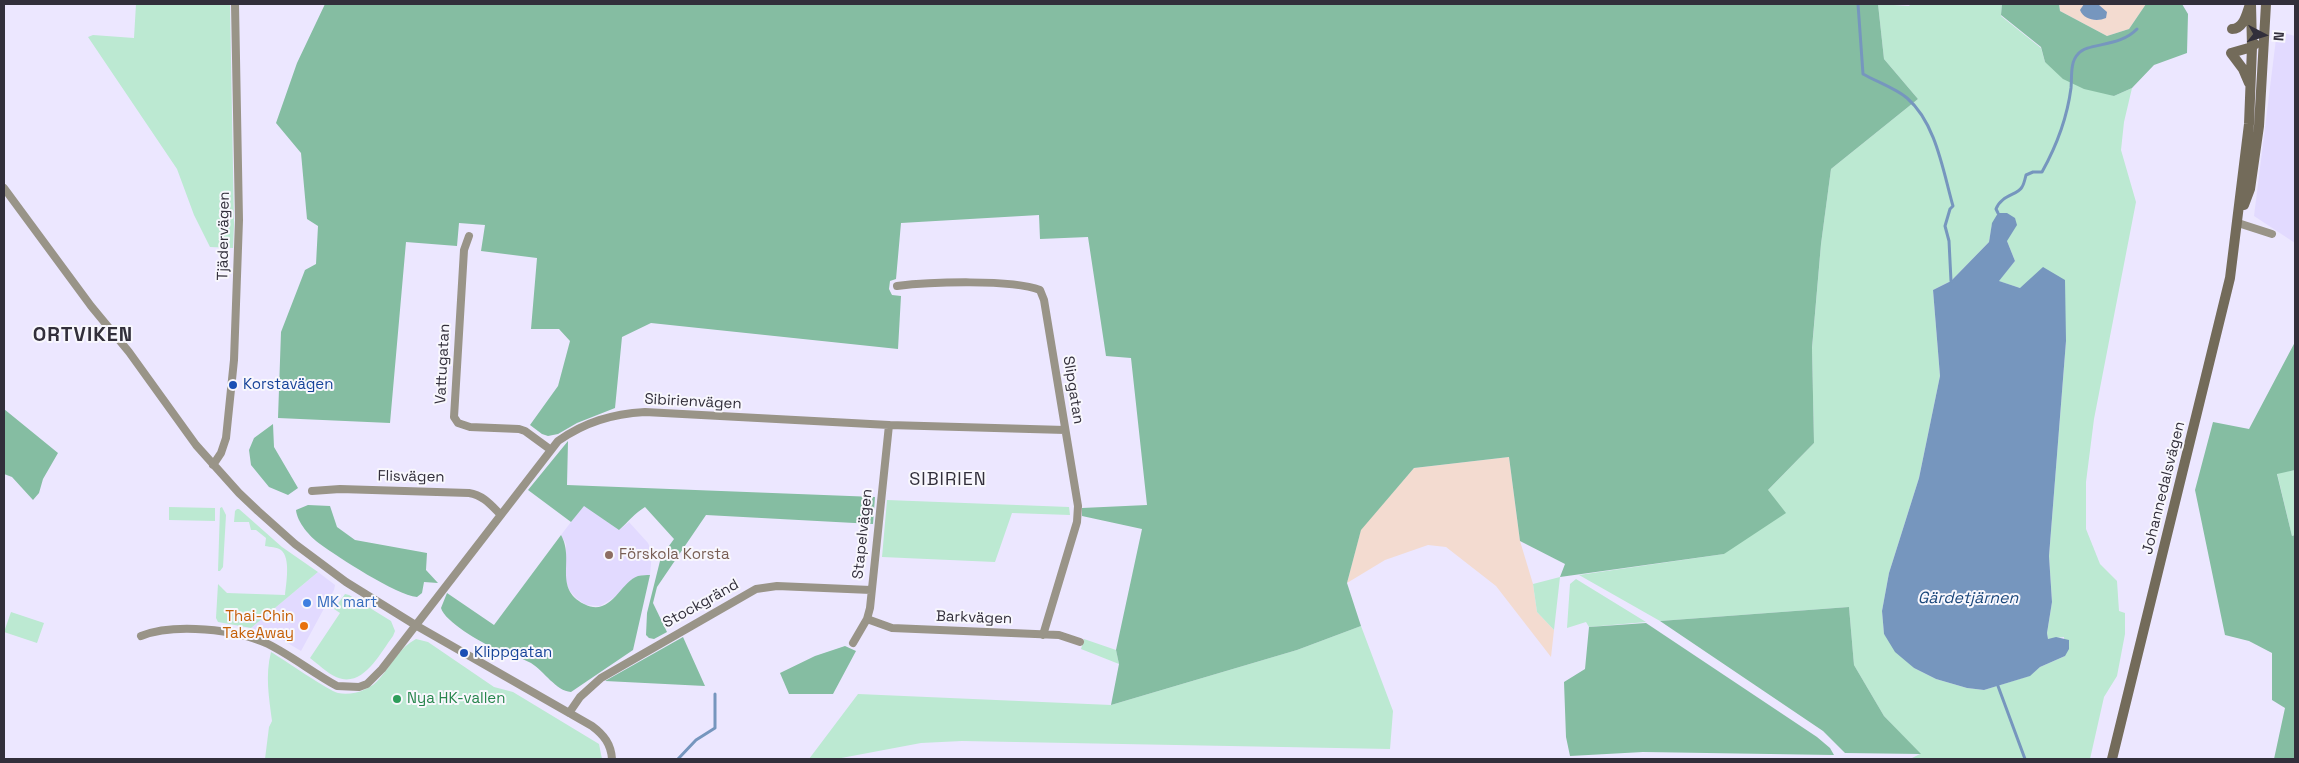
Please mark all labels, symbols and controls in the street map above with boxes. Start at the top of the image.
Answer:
north arrow [2239,10,2289,60]
text: N [2270,31,2288,42]
street label: Tjädervägen [214,191,234,281]
street label: Vattugatan [432,323,454,405]
district label: ORTVIKEN [32,324,134,348]
street label: Slipgatan [1059,355,1087,425]
place label: Korstavägen [243,376,333,394]
marker: Korstavägen [227,379,239,391]
street label: Sibirienvägen [644,390,742,414]
street label: Johannedalsvägen [2139,420,2189,556]
street label: Flisvägen [377,467,445,487]
district label: SIBIRIEN [908,469,988,491]
street label: Stapelvägen [849,488,877,580]
place label: Förskola Korsta [619,546,730,564]
marker: Förskola Korsta [603,549,615,561]
street label: Stockgränd [660,576,742,632]
water label: Gärdetjärnen [1918,589,2018,609]
place label: MK mart [317,594,377,612]
marker: MK mart [301,597,313,609]
place label: Thai-Chin TakeAway [222,608,294,643]
street label: Barkvägen [936,608,1012,628]
marker: Thai-Chin TakeAway [298,620,310,632]
place label: Klippgatan [474,644,552,662]
marker: Klippgatan [458,647,470,659]
place label: Nya HK-vallen [407,690,505,708]
marker: Nya HK-vallen [391,693,403,705]

